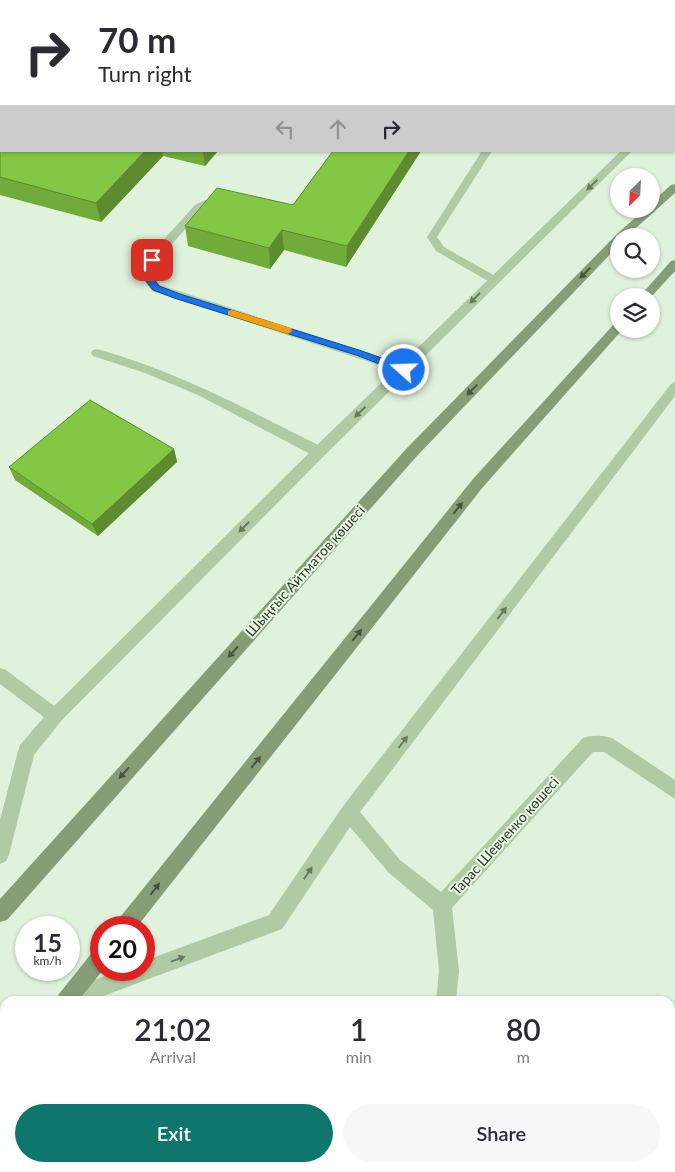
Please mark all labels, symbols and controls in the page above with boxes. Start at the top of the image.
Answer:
text: 70 m [98,18,176,60]
icon: right [15,20,80,85]
text: Turn right [98,60,192,87]
icon: left [271,115,299,143]
icon: ahead [324,115,352,143]
icon: right [377,115,405,143]
north arrow [610,168,660,218]
map controls [610,168,660,338]
one-way arrow [586,179,598,191]
button: search [610,228,660,278]
pin [131,239,173,281]
icon: arrive [138,246,166,274]
one-way arrow [579,267,591,279]
button: layers [610,288,660,338]
one-way arrow [469,292,481,304]
position arrow [377,343,429,395]
one-way arrow [466,384,478,396]
one-way arrow [354,406,366,418]
street label: Шыңғыс Айтматов көшесі [241,502,368,640]
one-way arrow [453,502,464,515]
one-way arrow [238,520,250,532]
one-way arrow [497,606,507,620]
one-way arrow [352,628,362,642]
one-way arrow [227,646,239,658]
one-way arrow [398,736,409,749]
one-way arrow [250,756,261,769]
one-way arrow [119,767,130,780]
street label: Тарас Шевченко көшесі [447,773,562,898]
one-way arrow [303,867,313,880]
one-way arrow [149,883,160,896]
speed limit sign: 20 [90,916,155,981]
text: 15 [33,927,62,957]
text: km/h [33,953,62,968]
one-way arrow [171,954,186,962]
text: 21:02 [134,1011,211,1047]
text: 1 [350,1011,367,1047]
text: 80 [506,1011,541,1047]
text: Arrival [150,1047,196,1066]
text: min [346,1047,372,1066]
text: m [517,1047,530,1066]
button: Exit [15,1104,333,1162]
button: Share [343,1104,660,1162]

